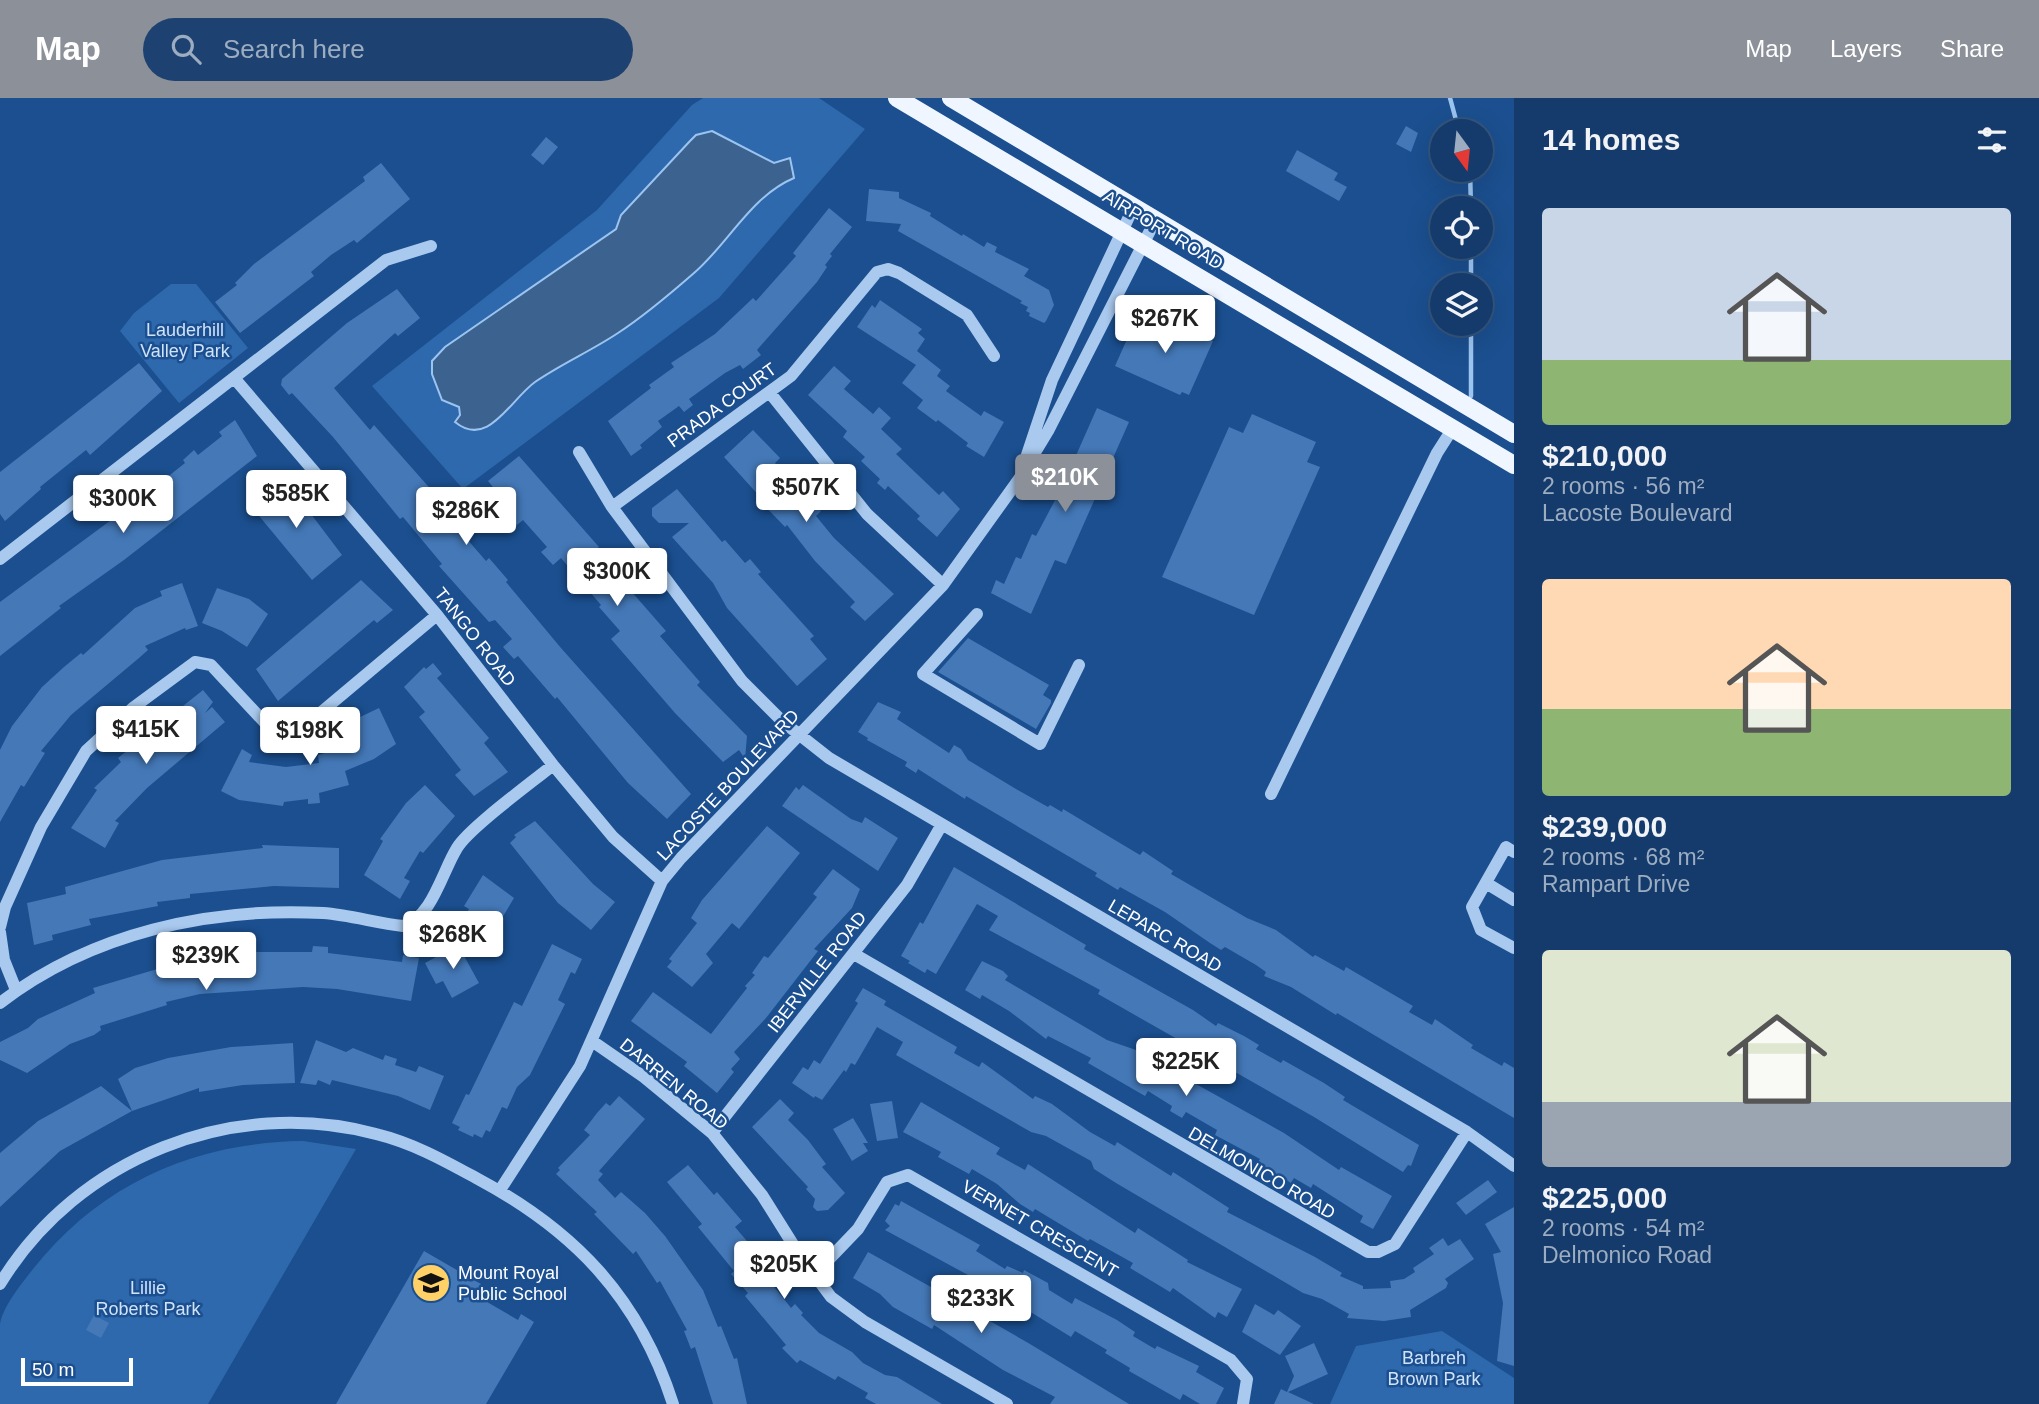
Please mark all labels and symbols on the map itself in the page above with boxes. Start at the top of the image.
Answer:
north arrow [1430,119,1493,182]
street label: AIRPORT ROAD [1099,186,1227,274]
pin: $267K [1116,296,1214,355]
park label: Lauderhill Valley Park [140,320,231,361]
street label: PRADA COURT [664,359,780,451]
pin: $210K [1016,454,1114,514]
pin: $507K [757,464,855,524]
pin: $585K [247,470,345,530]
pin: $300K [74,476,172,535]
pin: $286K [417,488,515,547]
pin: $300K [568,548,666,608]
street label: TANGO ROAD [430,584,520,690]
pin: $415K [97,706,195,766]
street label: LACOSTE BOULEVARD [653,706,803,864]
pin: $198K [261,708,359,767]
street label: LEPARC ROAD [1105,895,1225,977]
street label: IBERVILLE ROAD [764,908,870,1036]
pin: $268K [404,912,502,971]
pin: $239K [157,932,255,992]
street label: DARREN ROAD [616,1034,732,1134]
pin: $225K [1137,1038,1235,1098]
street label: DELMONICO ROAD [1185,1123,1339,1223]
street label: VERNET CRESCENT [958,1176,1122,1282]
pin: $205K [735,1242,833,1301]
school or university icon: Mount Royal Public School [410,1262,452,1304]
place label: Mount Royal Public School [458,1263,567,1304]
pin: $233K [932,1276,1030,1335]
park label: Lillie Roberts Park [95,1278,202,1319]
park label: Barbreh Brown Park [1387,1348,1482,1389]
scale bar [21,1355,133,1387]

